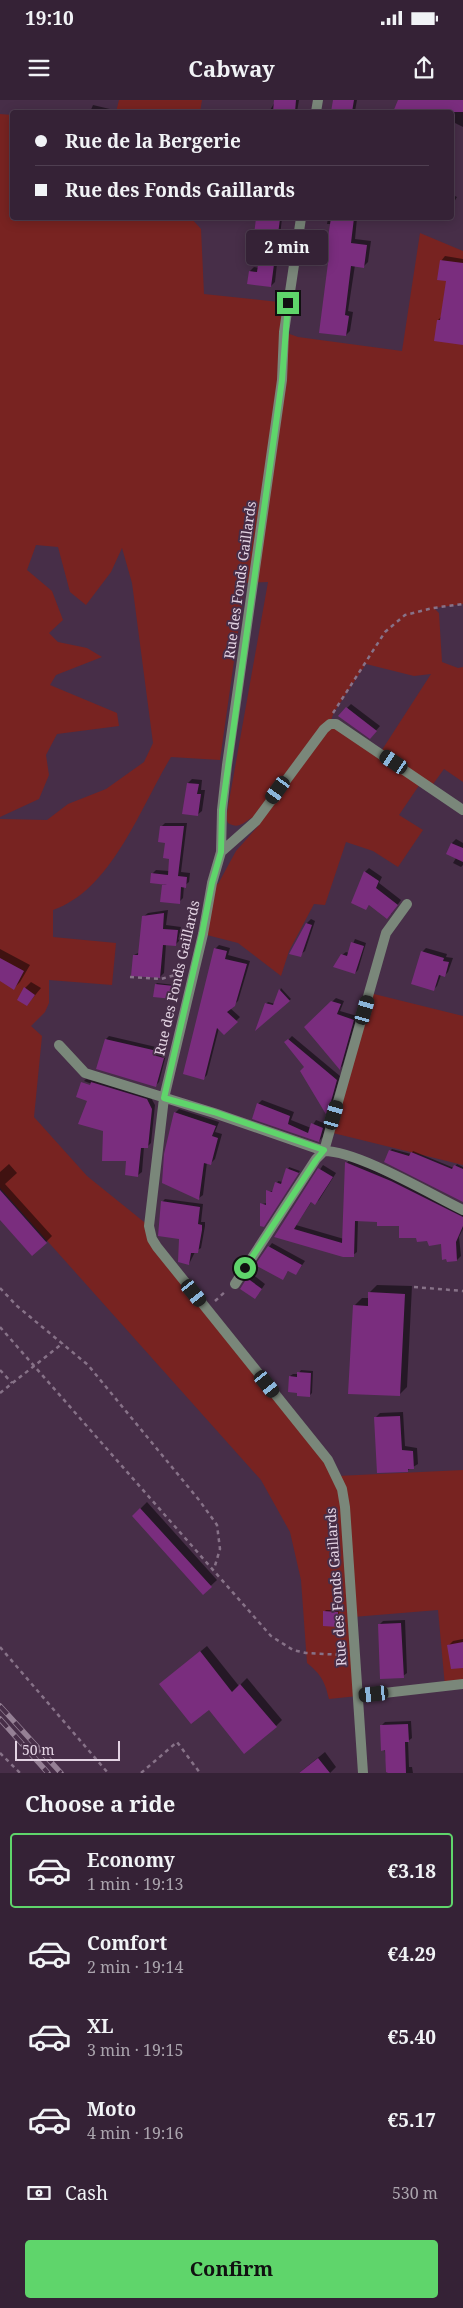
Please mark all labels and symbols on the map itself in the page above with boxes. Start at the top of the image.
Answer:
callout: 2 min [247,230,329,266]
route end [277,292,299,314]
street label: Rue des Fonds Gaillards [219,500,260,660]
car [377,747,410,777]
car [263,773,292,807]
street label: Rue des Fonds Gaillards [149,898,204,1058]
car [353,994,376,1026]
car [322,1099,345,1131]
route start [234,1257,256,1279]
car [178,1277,209,1309]
car [251,1368,282,1400]
street label: Rue des Fonds Gaillards [320,1507,351,1667]
car [358,1685,389,1703]
scale bar [15,1738,120,1761]

